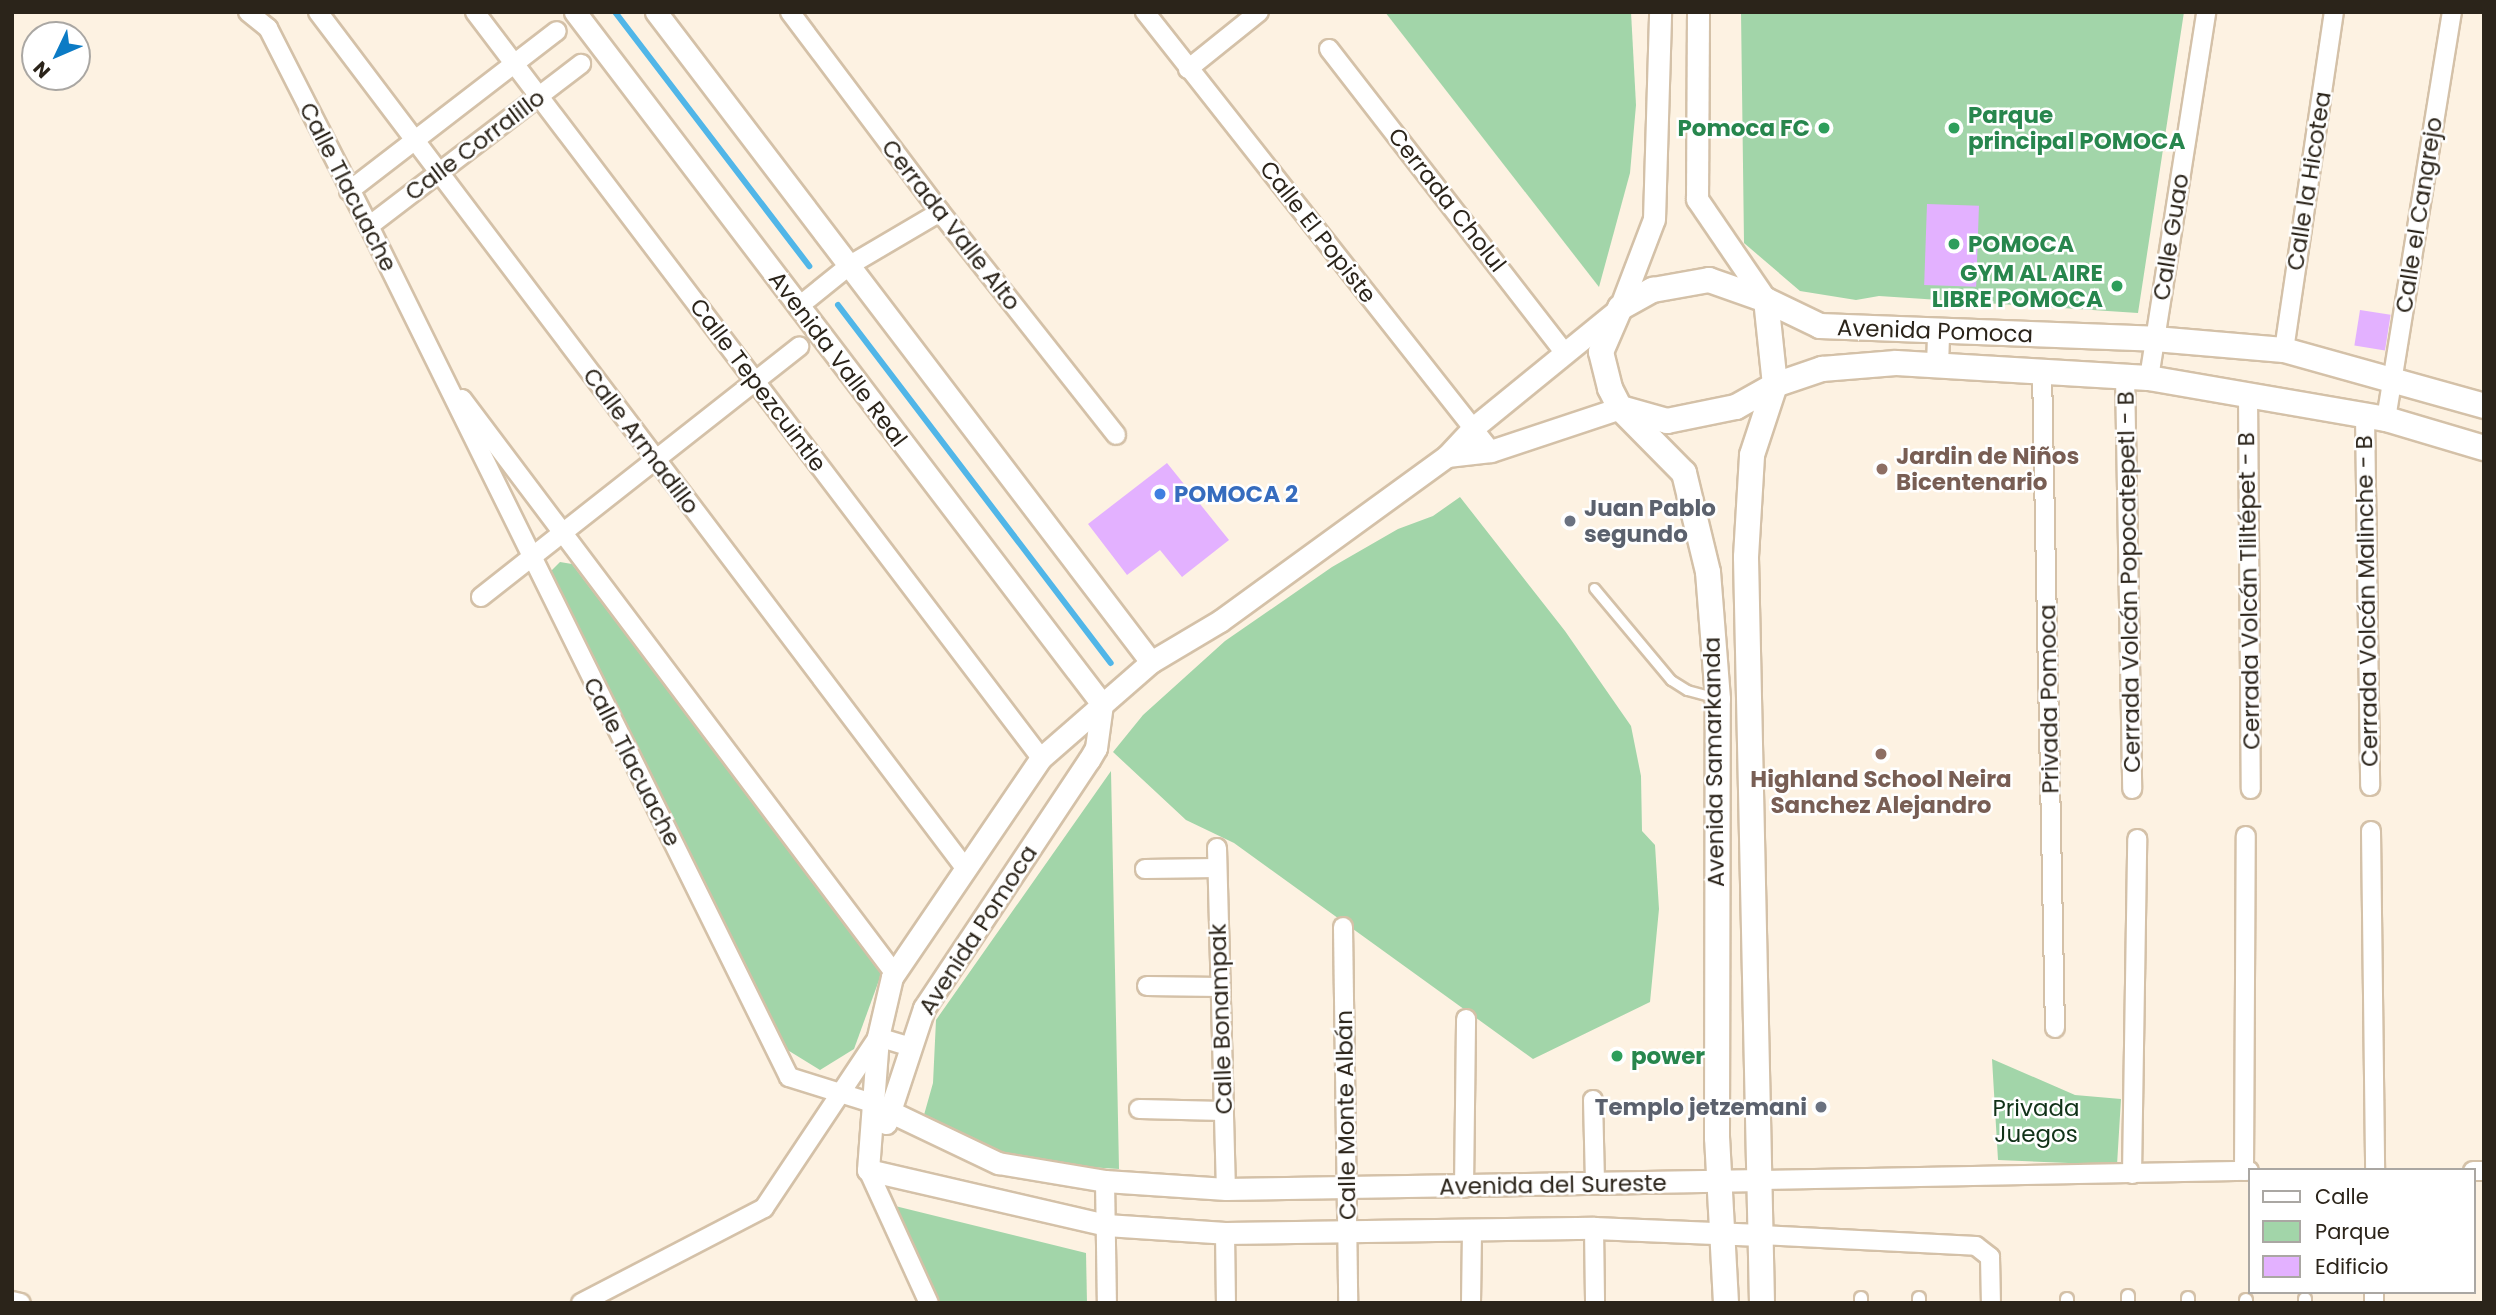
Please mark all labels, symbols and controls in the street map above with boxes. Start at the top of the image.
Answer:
north arrow [21,21,91,91]
text: N [27,55,57,84]
street label: Calle Corralillo [400,84,550,206]
street label: Calle la Hicotea [2281,90,2337,272]
street label: Calle Tlacuache [294,98,402,276]
place label: Parque principal POMOCA [1968,101,2185,155]
place label: Pomoca FC [1677,114,1810,142]
street label: Calle el Cangrejo [2390,115,2448,315]
marker: Pomoca FC [1816,120,1832,136]
marker: Parque principal POMOCA [1946,120,1962,136]
street label: Cerrada Cholul [1382,122,1512,278]
street label: Cerrada Valle Alto [876,134,1026,316]
street label: Calle El Popiste [1254,156,1382,308]
street label: Calle Guao [2147,172,2195,302]
place label: POMOCA [1968,230,2074,258]
marker: POMOCA [1946,236,1962,252]
place label: GYM AL AIRE LIBRE POMOCA [1932,259,2103,313]
street label: Avenida Valle Real [763,266,913,452]
marker: GYM AL AIRE LIBRE POMOCA [2109,278,2125,294]
street label: Calle Tepezcuintle [684,293,832,477]
street label: Avenida Pomoca [1836,314,2034,348]
street label: Calle Armadillo [577,363,705,519]
street label: Cerrada Volcán Popocatepetl - B [2112,391,2146,773]
street label: Cerrada Volcán Tliltépet - B [2232,432,2266,750]
street label: Cerrada Volcán Malinche - B [2350,435,2384,767]
place label: Jardin de Niños Bicentenario [1896,442,2079,496]
marker: Jardin de Niños Bicentenario [1874,461,1890,477]
place label: POMOCA 2 [1174,480,1298,508]
marker: POMOCA 2 [1152,486,1168,502]
place label: Juan Pablo segundo [1584,494,1716,548]
marker: Juan Pablo segundo [1562,513,1578,529]
street label: Privada Pomoca [2034,604,2064,794]
street label: Avenida Samarkanda [1698,637,1730,887]
street label: Calle Tlacuache [578,673,686,851]
marker: Highland School Neira Sanchez Alejandro [1873,746,1889,762]
place label: Highland School Neira Sanchez Alejandro [1750,765,2012,819]
street label: Avenida Pomoca [913,840,1043,1020]
street label: Calle Bonampak [1204,923,1238,1115]
street label: Calle Monte Albán [1330,1010,1362,1220]
place label: power [1631,1042,1705,1070]
marker: power [1609,1048,1625,1064]
place label: Templo jetzemani [1595,1093,1807,1121]
park label: Privada Juegos [1992,1094,2080,1148]
marker: Templo jetzemani [1813,1099,1829,1115]
legend [2248,1168,2475,1294]
street label: Avenida del Sureste [1439,1169,1667,1201]
text: Calle [2315,1182,2369,1211]
text: Parque [2315,1217,2390,1246]
text: Edificio [2315,1252,2389,1281]

